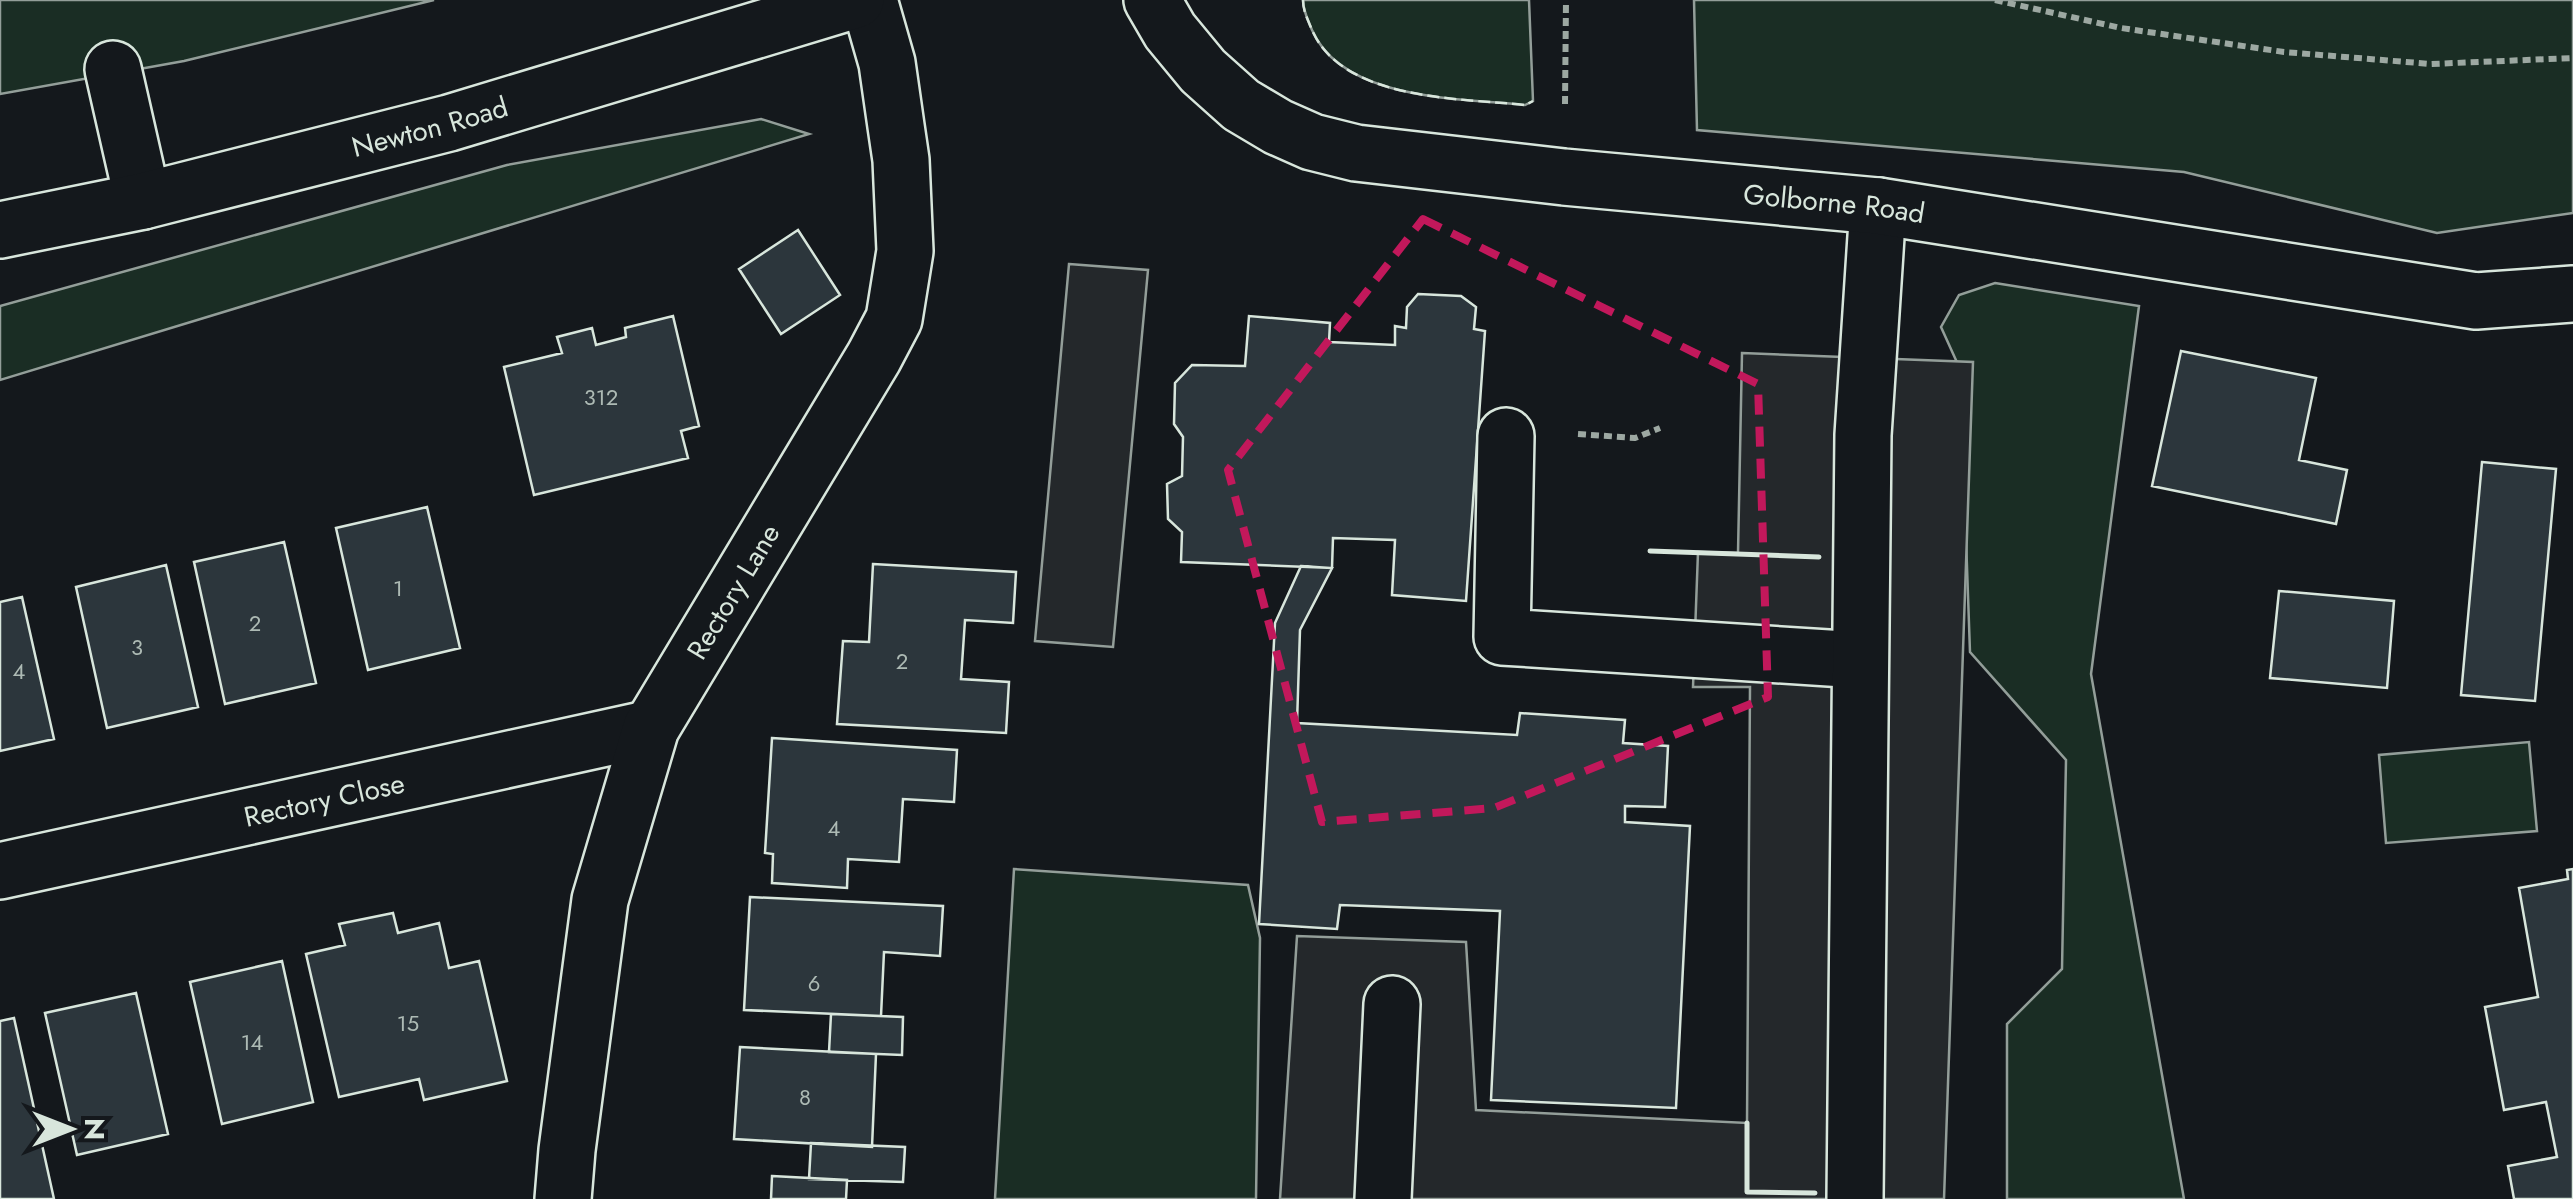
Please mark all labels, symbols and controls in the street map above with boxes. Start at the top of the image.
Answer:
street label: Newton Road [347,86,513,168]
street label: Golborne Road [1742,173,1928,234]
house number: 312 [584,381,618,413]
street label: Rectory Lane [676,516,790,667]
house number: 1 [393,572,403,604]
house number: 2 [249,607,261,639]
house number: 3 [131,631,143,663]
house number: 2 [896,645,908,677]
house number: 4 [13,655,26,687]
street label: Rectory Close [240,762,408,837]
house number: 4 [828,812,841,844]
house number: 6 [808,967,820,999]
house number: 15 [397,1007,419,1039]
house number: 14 [241,1026,264,1058]
north arrow [20,1079,120,1179]
house number: 8 [799,1081,811,1113]
text: N [74,1118,115,1140]

